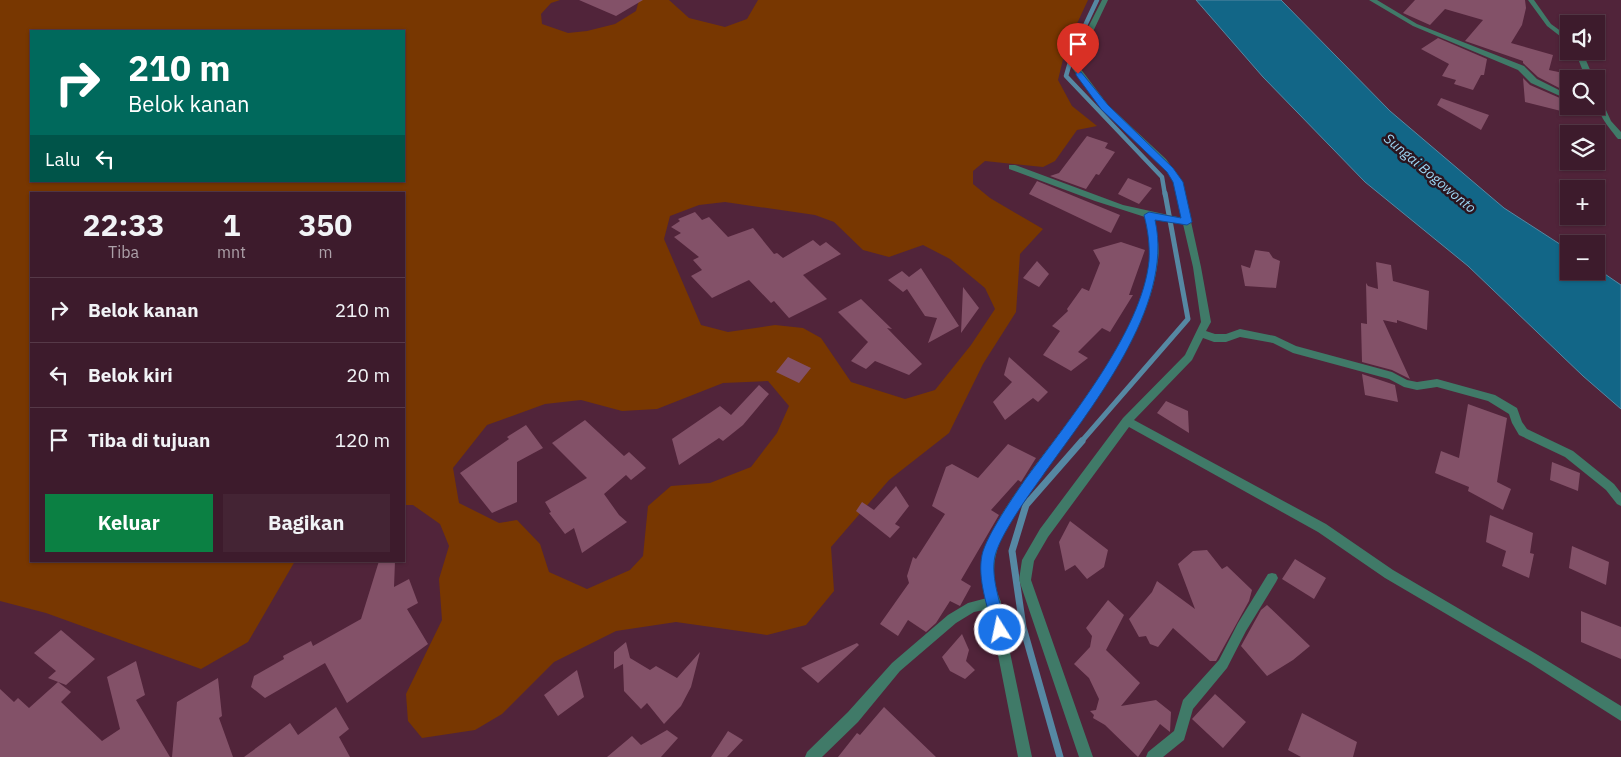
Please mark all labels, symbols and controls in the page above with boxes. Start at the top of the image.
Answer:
map controls [1560,15,1605,280]
button: sound [1560,15,1605,60]
pin [1057,23,1099,74]
icon: arrive [1064,30,1092,58]
text: 210 m [128,45,231,91]
icon: right [45,50,110,115]
button: search [1560,70,1605,115]
text: Belok kanan [128,89,250,118]
button: layers [1560,125,1605,170]
water label: Sungai Bogowonto [1380,129,1480,217]
icon: left [91,145,119,173]
text: Lalu [45,147,81,171]
button: + [1560,180,1605,225]
text: 22:33 [83,205,165,244]
text: 1 [222,205,240,244]
text: 350 [298,205,352,244]
button: − [1560,235,1605,280]
text: Tiba [108,242,139,262]
text: mnt [217,242,246,262]
text: m [318,242,332,262]
icon: right [45,296,73,324]
text: Belok kanan [88,298,199,322]
text: 210 m [335,298,390,322]
icon: left [45,361,73,389]
text: Belok kiri [88,363,173,387]
text: 20 m [346,363,390,387]
icon: arrive [45,426,73,454]
text: Tiba di tujuan [88,428,210,452]
text: 120 m [335,428,390,452]
button: Keluar [45,494,213,552]
button: Bagikan [223,494,390,552]
position arrow [973,603,1025,655]

